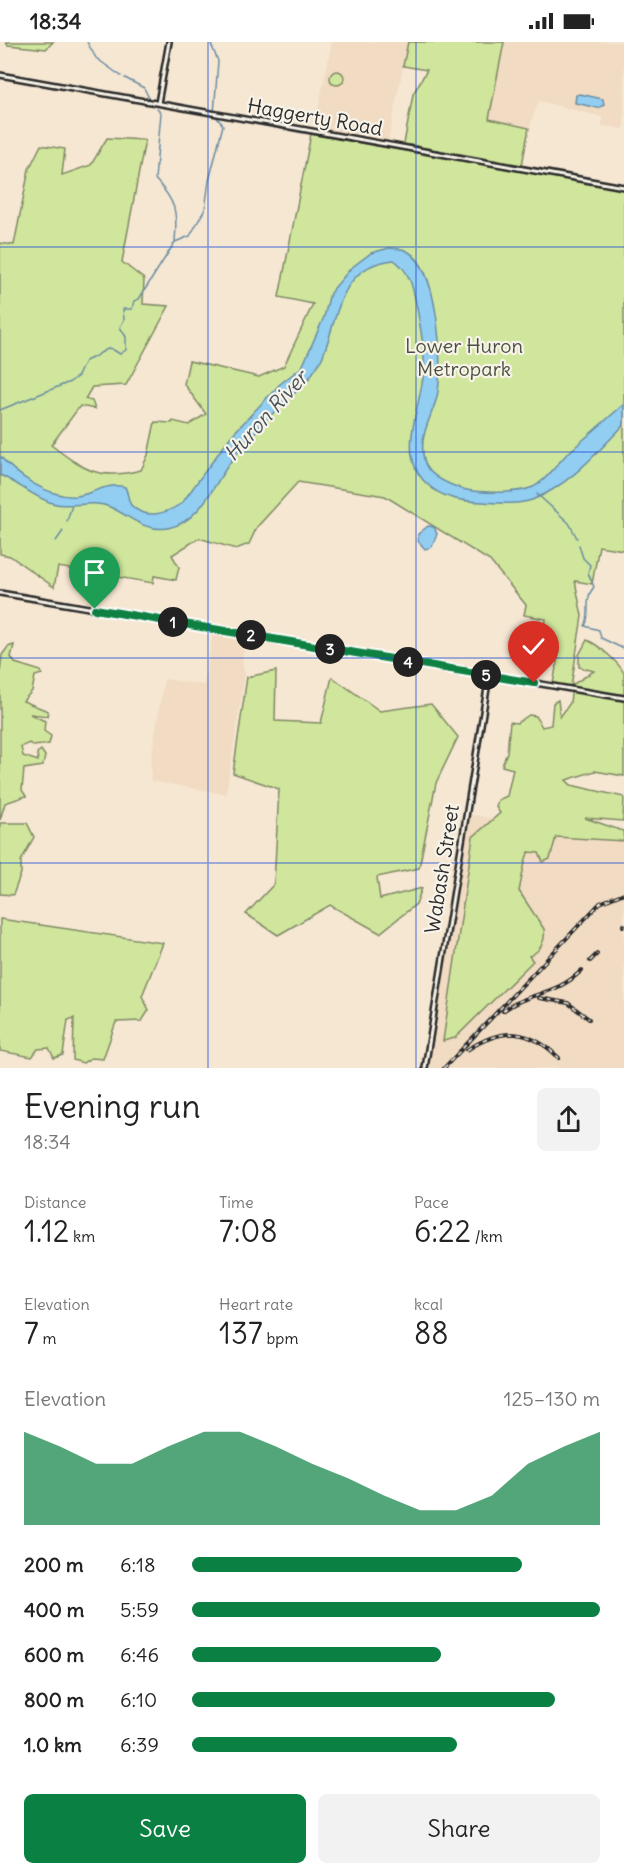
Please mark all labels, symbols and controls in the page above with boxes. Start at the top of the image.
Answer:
text: 18:34 [30,7,82,35]
street label: Haggerty Road [246,92,385,141]
park label: Lower Huron Metropark [405,333,523,381]
water label: Huron River [218,363,315,467]
pin [69,547,120,609]
icon: arrive [78,556,111,589]
pin: 1 [158,607,188,637]
text: 1 [170,612,176,632]
pin: 2 [236,620,266,650]
pin [508,621,559,683]
text: 2 [247,625,255,645]
icon: check [517,630,550,663]
pin: 3 [315,634,345,664]
text: 3 [325,639,335,659]
pin: 4 [393,647,423,677]
text: 4 [403,652,413,672]
pin: 5 [471,660,501,690]
text: 5 [481,665,491,685]
street label: Wabash Street [419,802,464,935]
text: Evening run [24,1085,200,1127]
button: share [537,1088,600,1151]
text: 18:34 [24,1129,71,1154]
text: Distance [24,1192,86,1212]
text: Time [219,1192,254,1212]
text: Pace [414,1192,449,1212]
text: 1.12 [24,1212,69,1250]
text: 7:08 [219,1212,278,1250]
text: 6:22 [414,1212,471,1250]
text: km [69,1226,95,1246]
text: /km [471,1226,503,1246]
text: Elevation [24,1294,90,1314]
text: Heart rate [219,1294,293,1314]
text: kcal [414,1294,443,1314]
text: 7 [24,1314,39,1352]
text: 137 [219,1314,263,1352]
text: 88 [414,1314,449,1352]
text: m [39,1328,57,1348]
text: bpm [263,1328,298,1348]
text: Elevation [24,1386,106,1411]
text: 125–130 m [503,1386,600,1411]
text: 200 m [24,1552,84,1577]
text: 6:18 [120,1552,156,1577]
text: 400 m [24,1597,84,1622]
text: 5:59 [120,1597,159,1622]
text: 600 m [24,1642,84,1667]
text: 6:46 [120,1642,159,1667]
text: 800 m [24,1687,84,1712]
text: 6:10 [120,1687,157,1712]
text: 1.0 km [24,1732,82,1757]
text: 6:39 [120,1732,159,1757]
button: Save [24,1794,306,1863]
button: Share [318,1794,600,1863]

